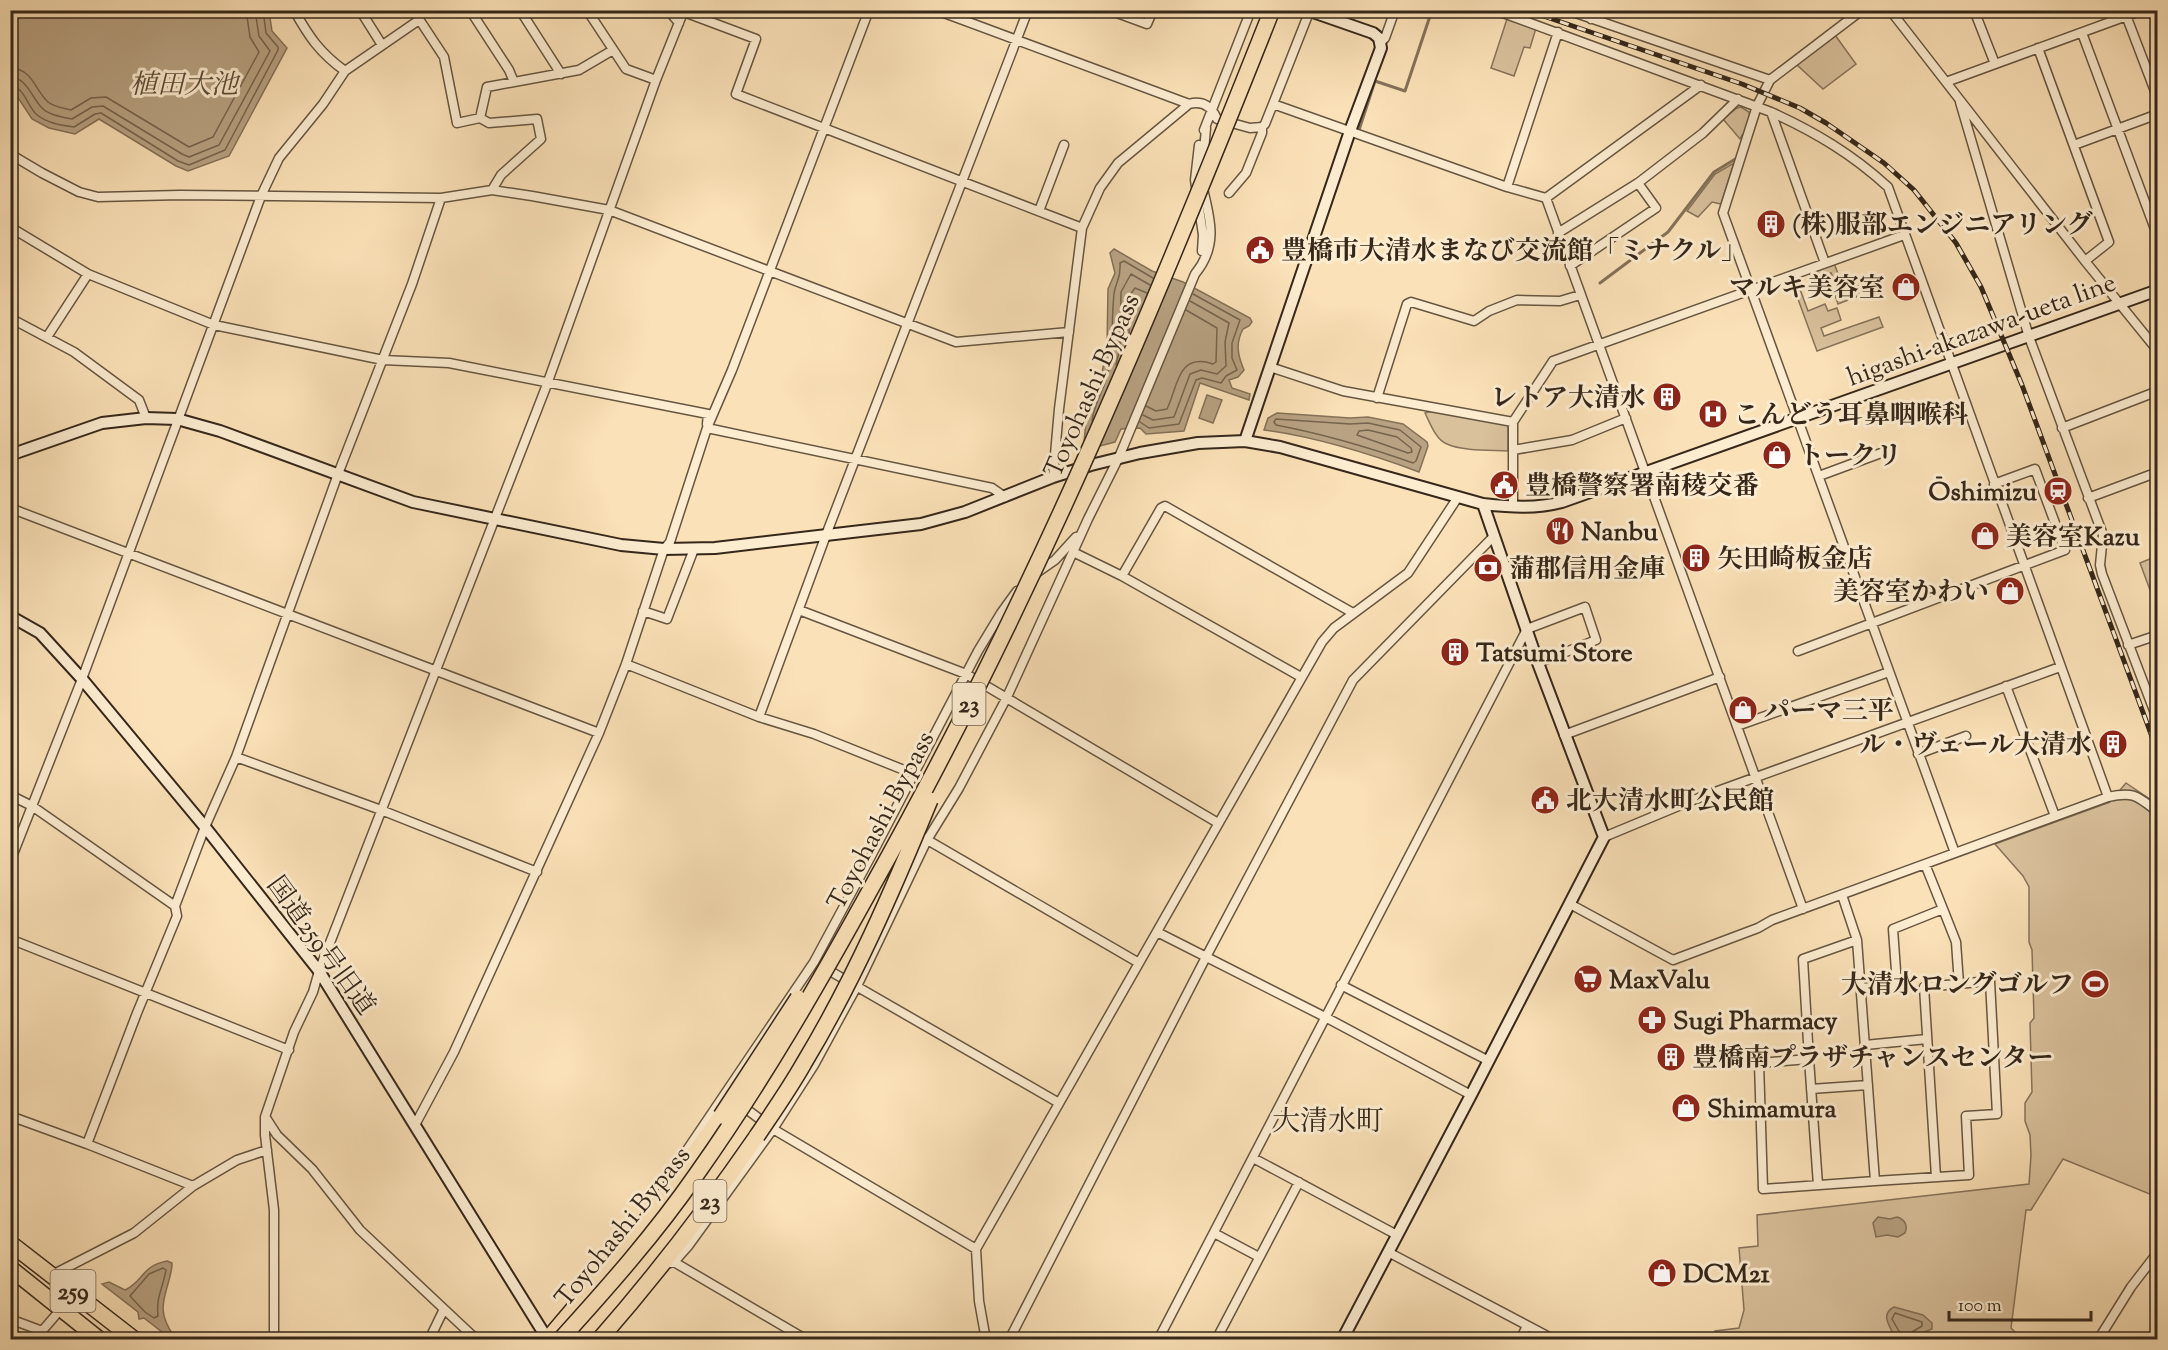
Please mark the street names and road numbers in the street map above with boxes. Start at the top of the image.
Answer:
street label: higashi-akazawa-ueta line [1842,265,2121,397]
street label: Toyohashi Bypass [1036,288,1150,484]
road number: 23 [952,683,986,725]
street label: Toyohashi Bypass [819,725,945,917]
street label: 国道259号旧道 [257,869,383,1024]
street label: Toyohashi Bypass [547,1139,701,1316]
road number: 23 [694,1180,726,1222]
road number: 259 [50,1270,96,1312]

